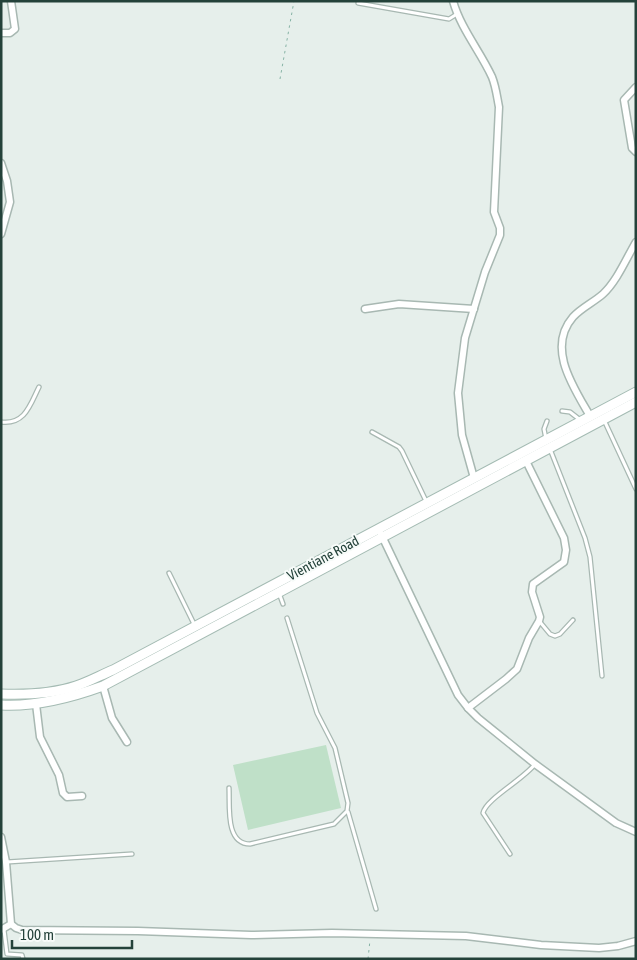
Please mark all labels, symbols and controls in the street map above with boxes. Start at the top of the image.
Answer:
street label: Vientiane Road [284,532,362,584]
scale bar [12,918,132,950]
text: 100 m [20,926,54,943]

